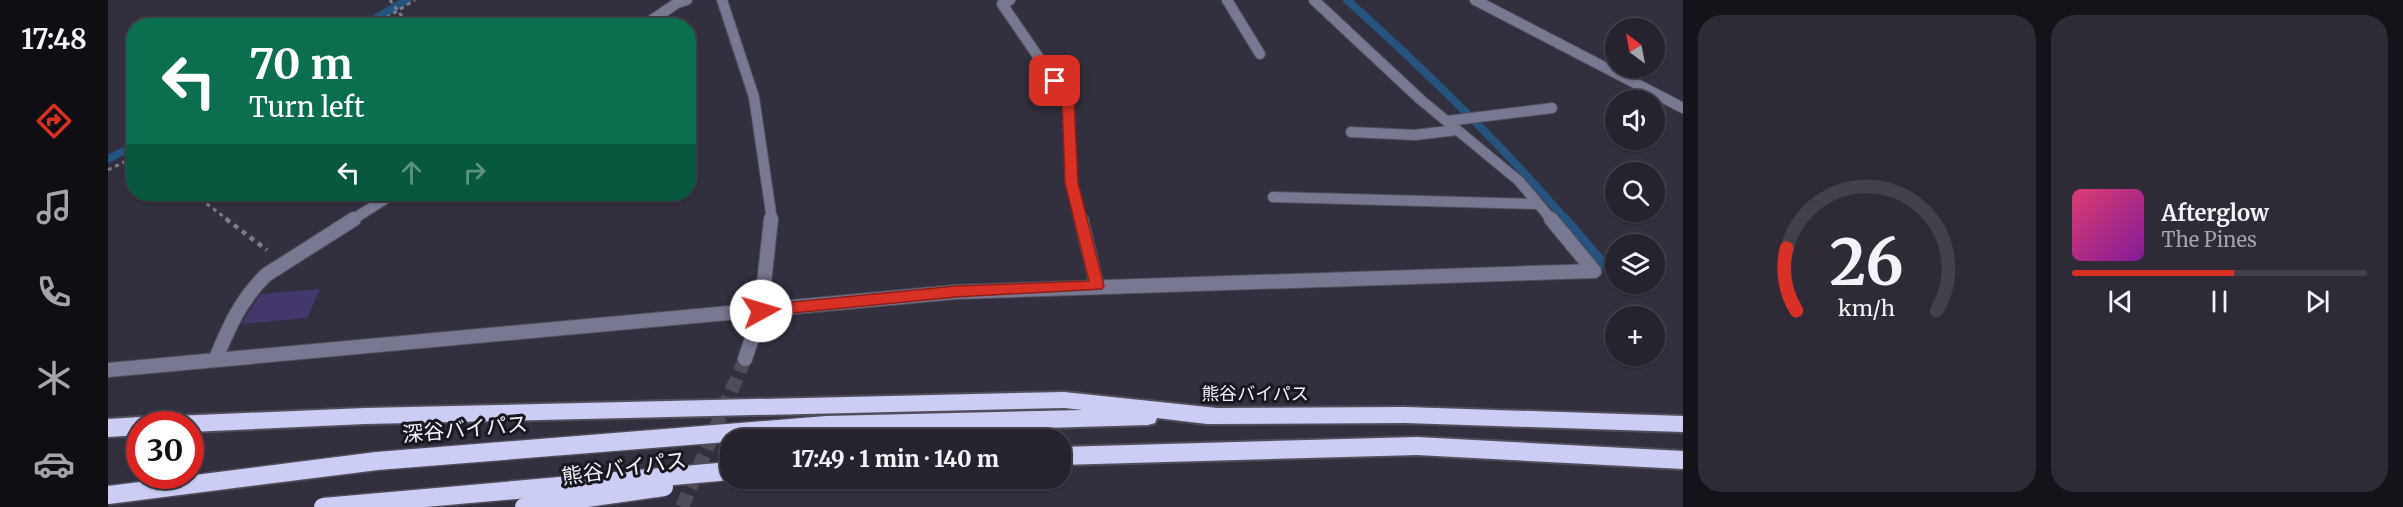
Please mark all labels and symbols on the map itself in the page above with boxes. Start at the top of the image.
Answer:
north arrow [1605,18,1665,78]
pin [1029,55,1080,106]
position arrow [729,279,793,343]
street label: 熊谷バイパス [1201,382,1309,405]
street label: 深谷バイパス [401,410,529,448]
speed limit sign: 30 [126,411,204,489]
street label: 熊谷バイパス [560,446,688,490]

